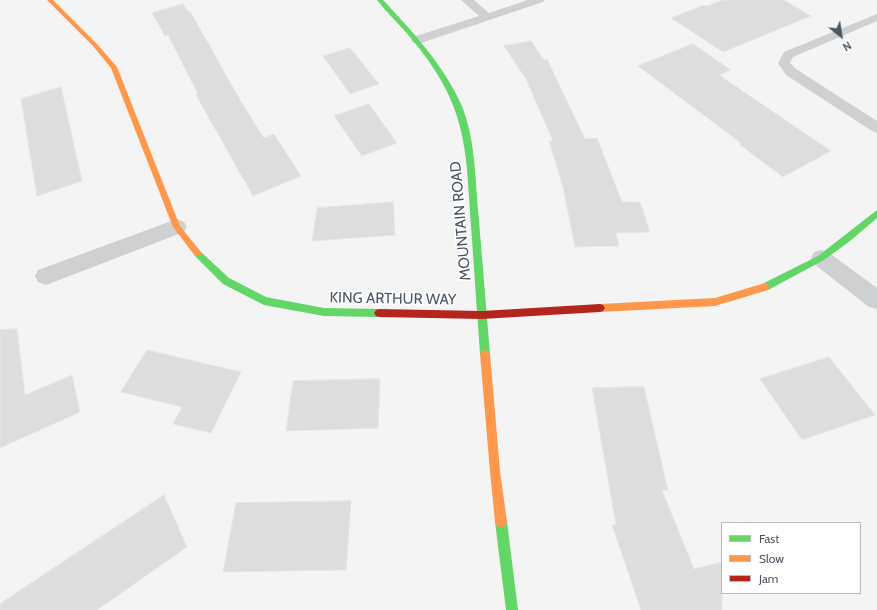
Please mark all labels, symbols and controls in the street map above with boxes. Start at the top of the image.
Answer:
north arrow [821,16,861,56]
text: N [840,38,854,54]
street label: MOUNTAIN ROAD [447,161,475,281]
street label: KING ARTHUR WAY [330,289,456,309]
legend [721,522,861,594]
text: Fast [759,531,779,546]
text: Slow [759,551,784,566]
text: Jam [759,571,778,586]

